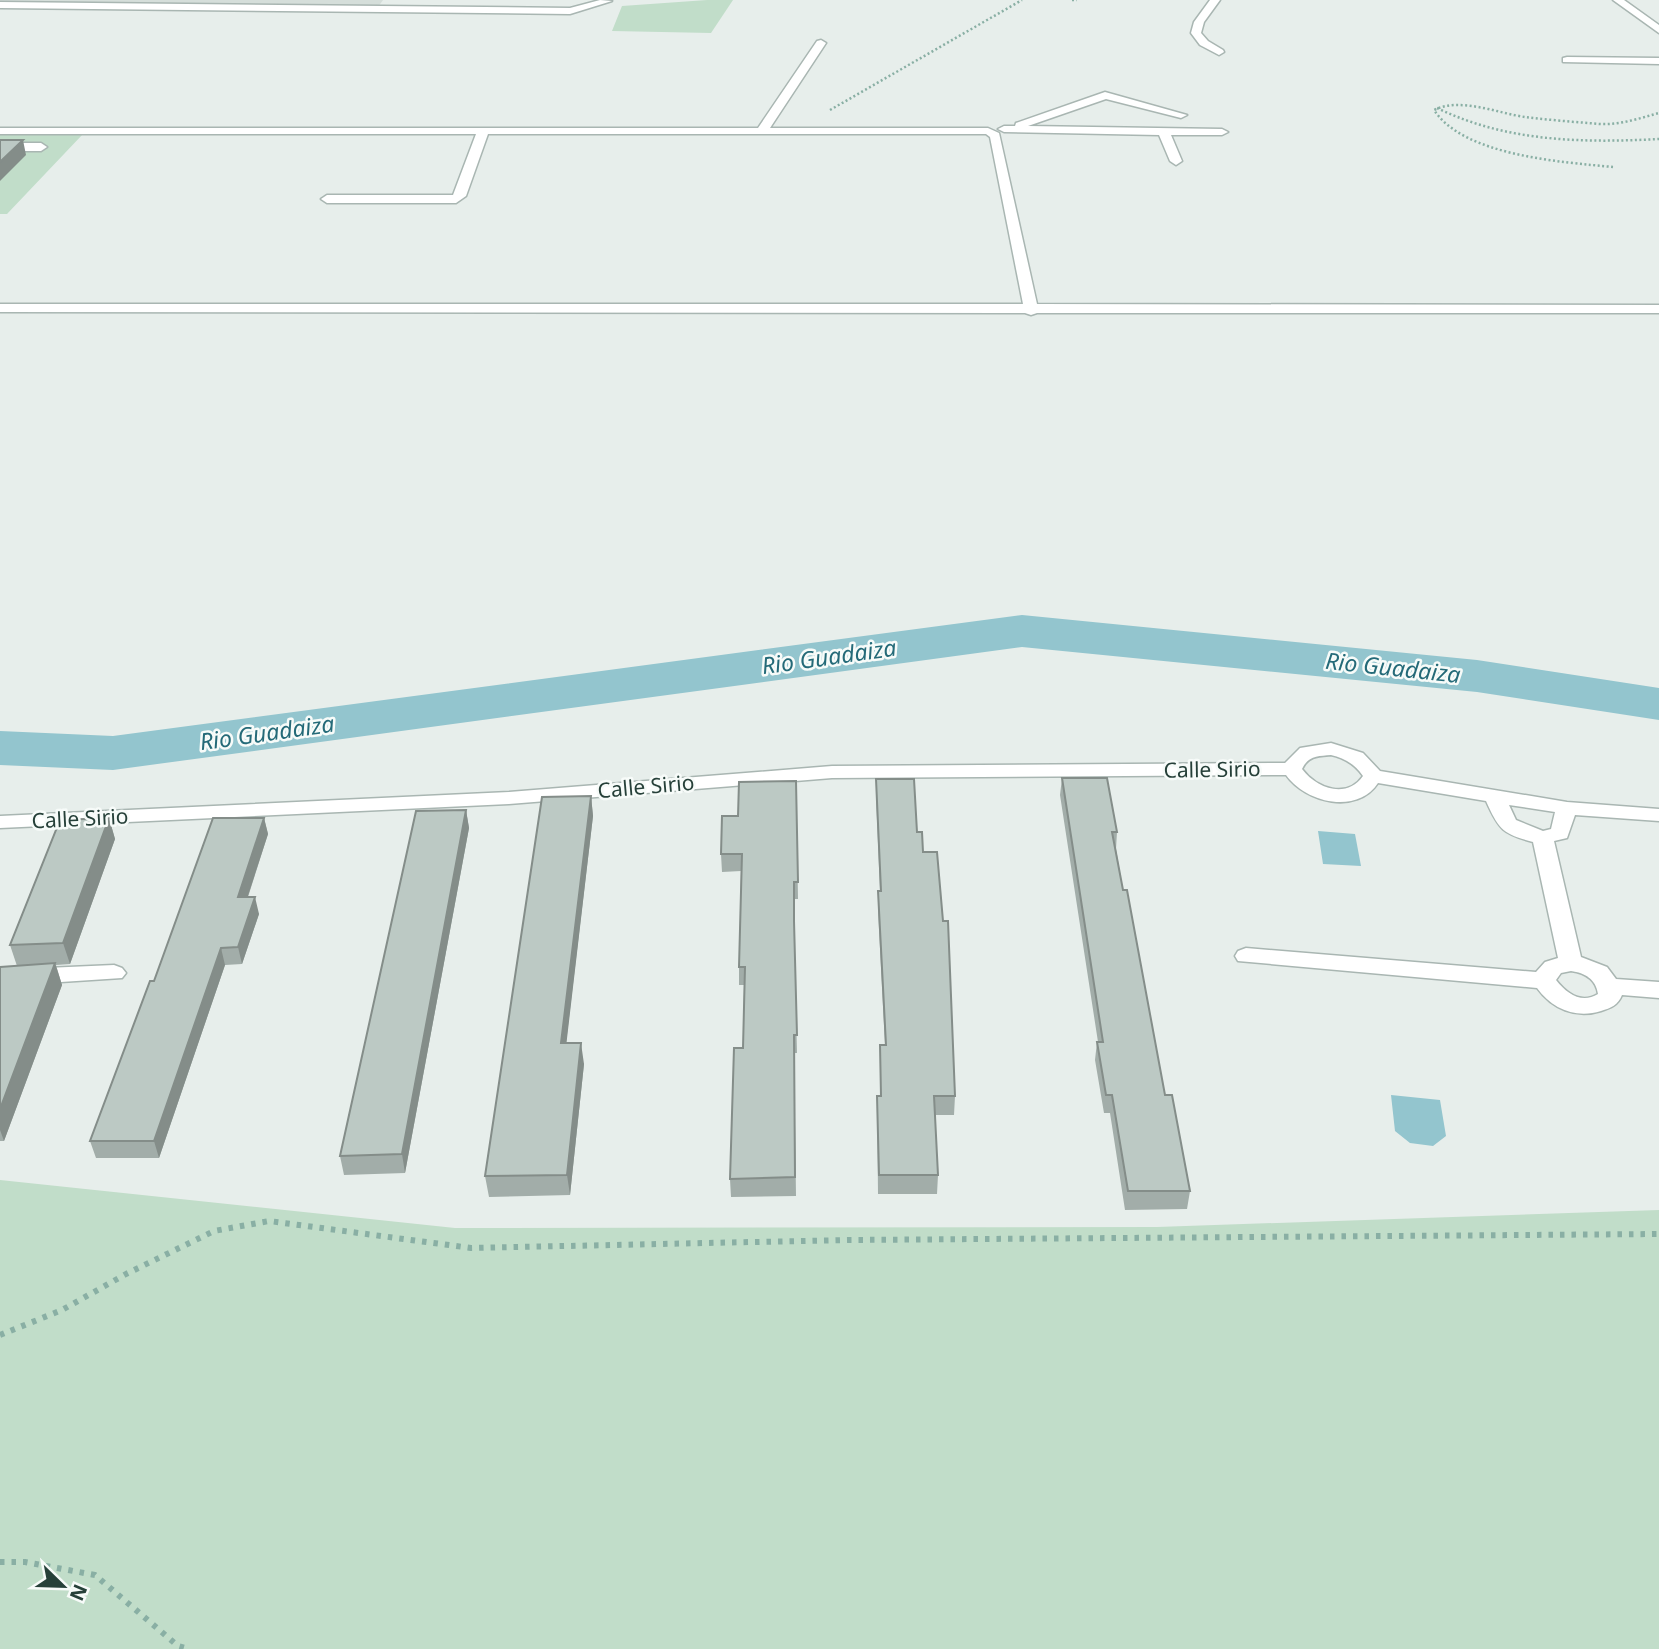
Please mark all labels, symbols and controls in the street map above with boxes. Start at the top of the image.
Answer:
water label: Rio Guadaiza [759,631,898,681]
water label: Rio Guadaiza [1324,644,1462,690]
water label: Rio Guadaiza [197,707,336,757]
street label: Calle Sirio [1163,754,1261,784]
street label: Calle Sirio [596,768,695,804]
street label: Calle Sirio [31,801,129,835]
north arrow [28,1551,98,1621]
text: N [64,1580,94,1605]

